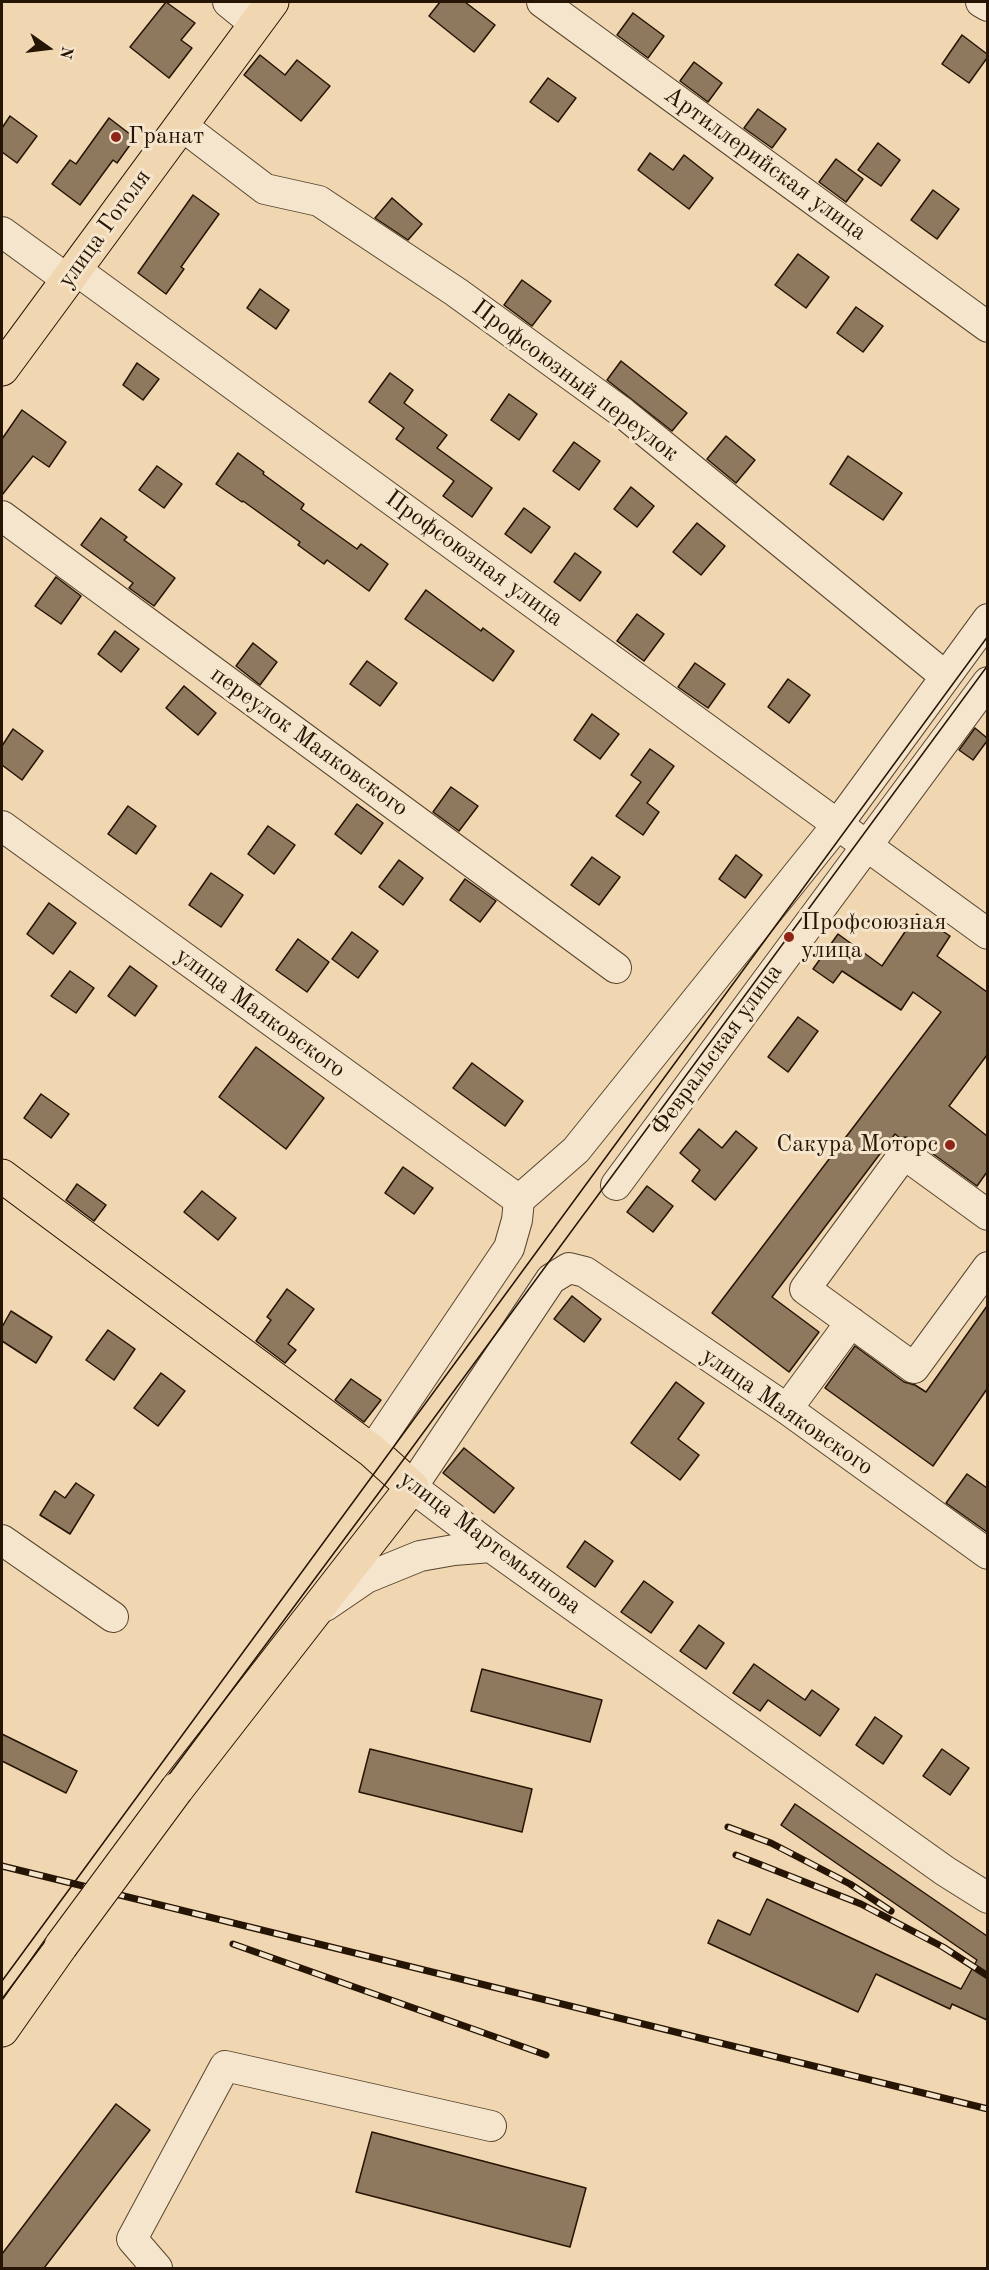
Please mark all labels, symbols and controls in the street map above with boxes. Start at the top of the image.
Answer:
north arrow [18,18,78,78]
text: N [56,44,75,60]
street label: Артиллерийская улица [658,81,872,247]
place label: Гранат [128,123,204,151]
marker: Гранат [109,130,123,144]
street label: улица Гоголя [52,164,158,294]
street label: Профсоюзный переулок [466,294,684,468]
street label: Профсоюзная улица [379,485,569,633]
street label: переулок Маяковского [205,661,413,823]
place label: Профсоюзная улица [801,909,946,965]
marker: Профсоюзная улица [782,930,796,944]
street label: улица Маяковского [169,942,351,1084]
street label: Февральская улица [645,959,789,1141]
place label: Сакура Моторс [776,1131,938,1159]
marker: Сакура Моторс [943,1138,957,1152]
street label: улица Маяковского [695,1342,879,1482]
street label: улица Мартемьянова [393,1465,587,1621]

